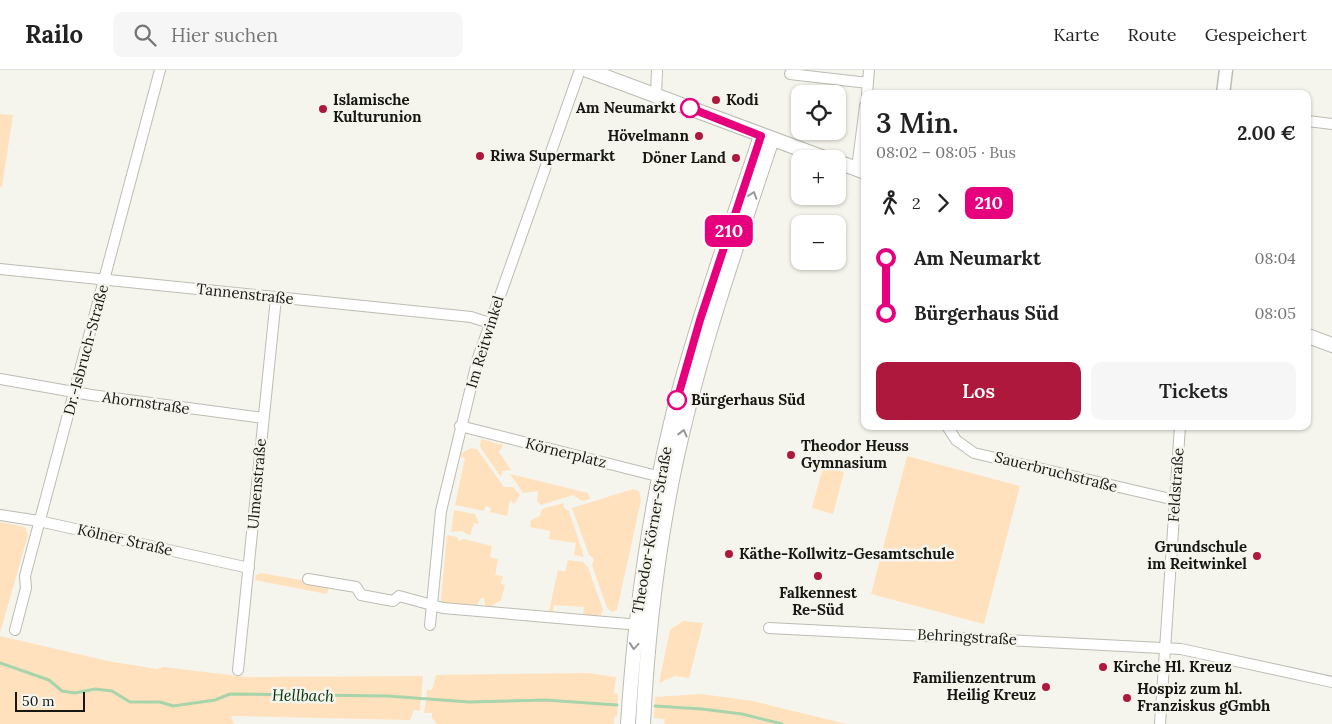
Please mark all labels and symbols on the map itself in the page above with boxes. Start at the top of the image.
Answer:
place label: Islamische Kulturunion [333,90,422,126]
place label: Kodi [726,90,759,109]
marker: Kodi [710,94,722,106]
place label: Am Neumarkt [576,98,677,117]
marker: Am Neumarkt [680,98,700,118]
marker: Islamische Kulturunion [317,103,329,115]
place label: Hövelmann [607,126,689,145]
marker: Hövelmann [693,130,705,142]
place label: Riwa Supermarkt [490,146,616,165]
place label: Döner Land [642,148,726,167]
marker: Riwa Supermarkt [474,150,486,162]
marker: Döner Land [730,152,742,164]
one-way arrow [747,192,757,200]
line badge: 210 [700,215,758,247]
street label: Tannenstraße [195,279,295,308]
street label: Dr.-Isbruch-Straße [59,282,112,417]
street label: Im Reitwinkel [461,293,508,390]
street label: Ahornstraße [100,387,191,418]
marker: Bürgerhaus Süd [667,390,687,410]
place label: Bürgerhaus Süd [691,390,805,409]
one-way arrow [677,428,688,437]
street label: Körnerplatz [523,433,609,472]
place label: Theodor Heuss Gymnasium [801,436,909,472]
street label: Ulmenstraße [243,438,270,530]
street label: Theodor-Körner-Straße [627,445,676,615]
street label: Sauerbruchstraße [993,447,1120,496]
street label: Feldstraße [1163,447,1188,523]
marker: Theodor Heuss Gymnasium [785,449,797,461]
street label: Kölner Straße [76,519,175,560]
place label: Grundschule im Reitwinkel [1147,537,1247,573]
place label: Käthe-Kollwitz-Gesamtschule [739,544,954,563]
marker: Käthe-Kollwitz-Gesamtschule [723,548,735,560]
marker: Grundschule im Reitwinkel [1251,550,1263,562]
marker: Falkennest Re-Süd [812,570,824,582]
place label: Falkennest Re-Süd [779,583,858,619]
street label: Behringstraße [917,624,1017,649]
one-way arrow [629,643,640,651]
place label: Kirche Hl. Kreuz [1113,657,1232,676]
marker: Kirche Hl. Kreuz [1097,661,1109,673]
place label: Familienzentrum Heilig Kreuz [913,668,1036,704]
place label: Hospiz zum hl. Franziskus gGmbh [1137,679,1271,715]
marker: Familienzentrum Heilig Kreuz [1040,681,1052,693]
water label: Hellbach [272,684,334,706]
scale bar [15,689,85,712]
marker: Hospiz zum hl. Franziskus gGmbh [1121,692,1133,704]

